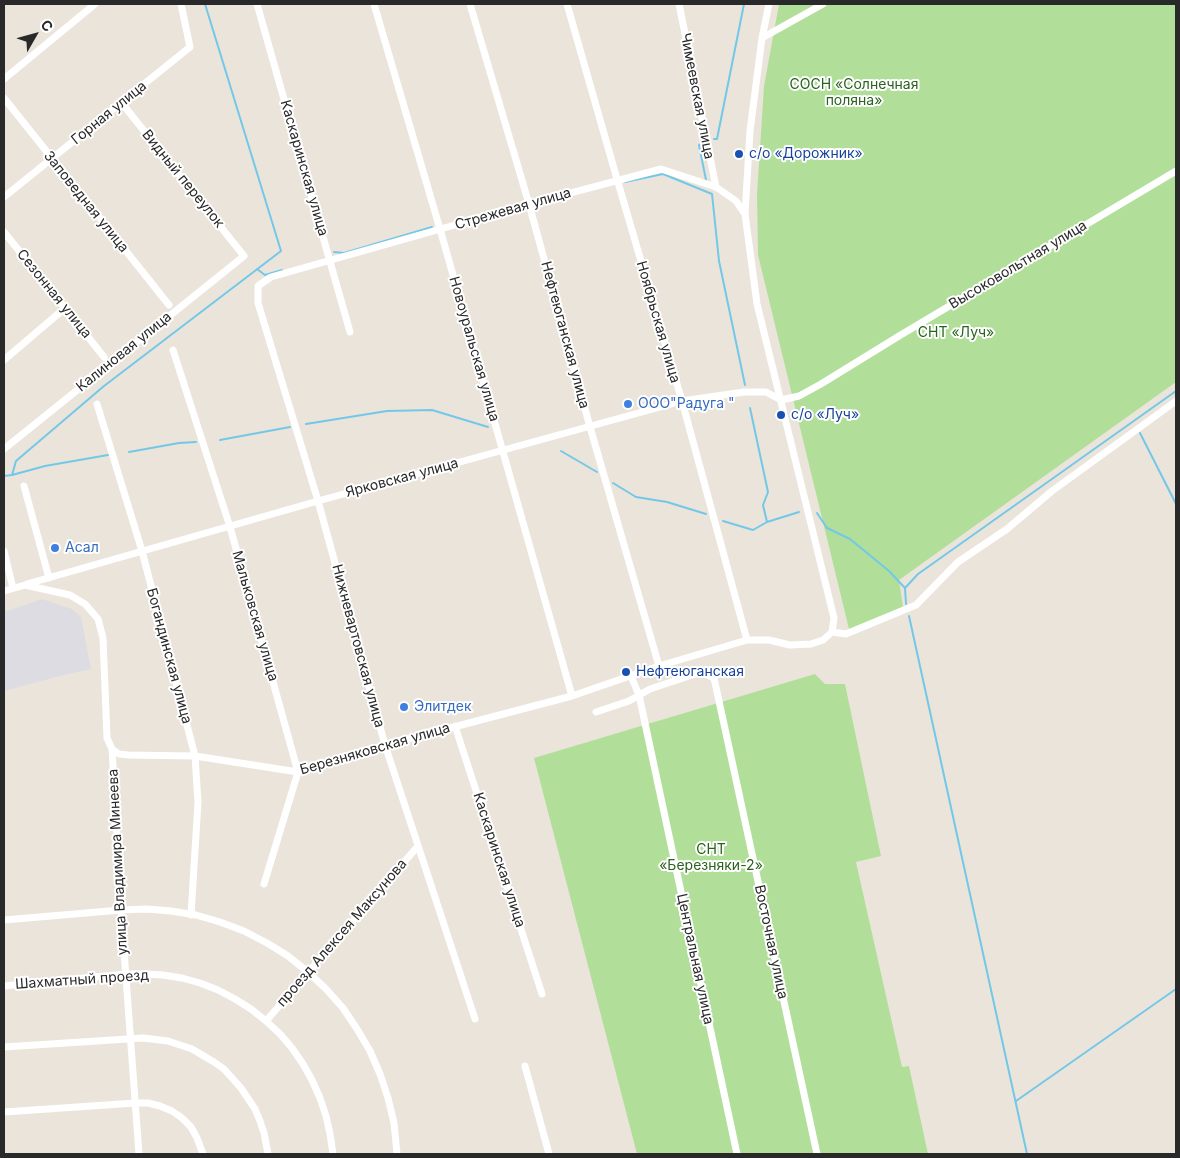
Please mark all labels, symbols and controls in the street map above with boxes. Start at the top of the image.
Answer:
north arrow [10,10,60,60]
text: С [37,16,57,35]
street label: Чимеевская улица [677,32,717,160]
park label: СОСН «Солнечная поляна» [790,77,918,110]
street label: Горная улица [68,78,150,148]
street label: Каскаринская улица [277,98,331,238]
street label: Видный переулок [138,127,228,231]
place label: с/о «Дорожник» [749,146,863,162]
street label: Заповедная улица [40,148,132,256]
marker: с/о «Дорожник» [733,148,745,160]
street label: Стрежевая улица [453,184,573,234]
street label: Высоковольтная улица [946,217,1090,313]
street label: Сезонная улица [13,246,95,342]
street label: Ноябрьская улица [633,259,683,385]
street label: Нефтеюганская улица [537,260,593,410]
street label: Новоуральская улица [445,275,503,423]
street label: Калиновая улица [73,308,175,396]
park label: СНТ «Луч» [918,325,994,341]
place label: ООО"Радуга " [638,396,735,412]
marker: ООО"Радуга " [622,398,634,410]
place label: с/о «Луч» [791,407,859,423]
marker: с/о «Луч» [775,409,787,421]
street label: Ярковская улица [344,455,460,501]
place label: Асал [65,540,99,556]
marker: Асал [49,542,61,554]
street label: Мальковская улица [228,549,282,683]
street label: Нижневартовская улица [328,563,388,729]
street label: Богандинская улица [143,586,195,726]
place label: Нефтеюганская [636,664,744,680]
marker: Нефтеюганская [620,666,632,678]
place label: Элитдек [414,699,472,715]
marker: Элитдек [398,701,410,713]
street label: Березняковская улица [298,720,452,778]
street label: улица Владимира Минеева [105,768,131,956]
street label: Каскаринская улица [469,790,529,930]
park label: СНТ «Березняки-2» [659,842,763,874]
street label: проезд Алексея Максунова [273,856,411,1010]
street label: Восточная улица [751,883,791,1001]
street label: Центральная улица [673,892,717,1026]
street label: Шахматный проезд [14,967,150,993]

